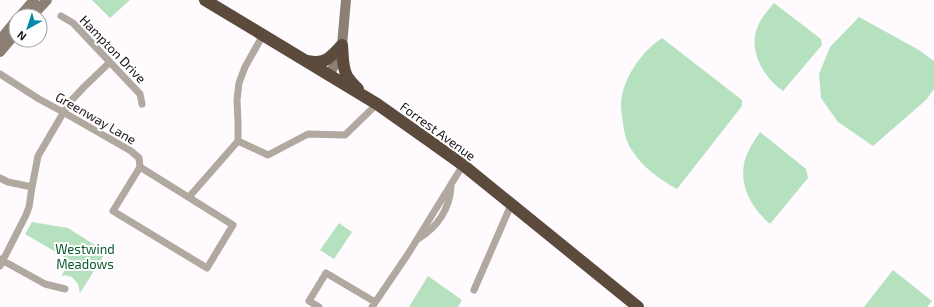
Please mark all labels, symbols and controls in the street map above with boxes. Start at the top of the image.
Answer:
north arrow [8,8,48,48]
street label: Hampton Drive [77,12,149,86]
text: N [14,29,29,44]
street label: Greenway Lane [53,88,139,148]
street label: Forrest Avenue [397,98,479,164]
park label: Westwind Meadows [55,241,115,272]

